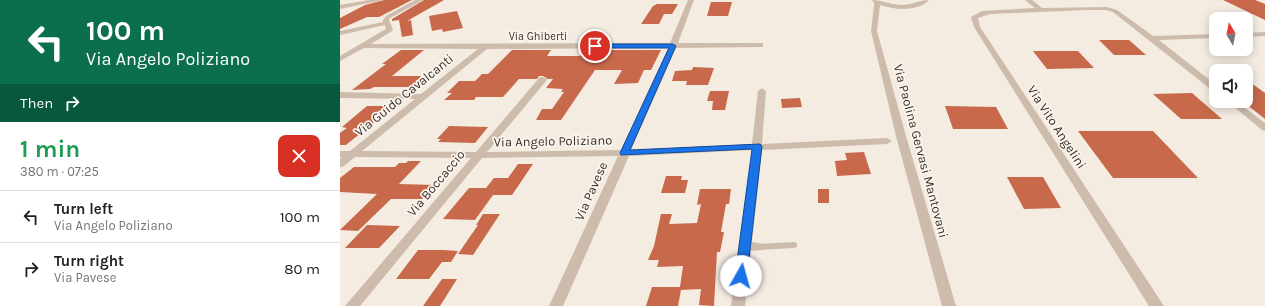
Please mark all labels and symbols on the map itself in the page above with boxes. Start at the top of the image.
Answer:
north arrow [1209,12,1253,56]
pin [578,29,612,63]
street label: Via Ghiberti [509,30,567,43]
street label: Via Guido Cavalcanti [352,51,456,139]
street label: Via Paolina Gervasi Mantovani [891,63,951,239]
street label: Via Vito Angelini [1024,83,1090,171]
street label: Via Angelo Poliziano [494,132,612,150]
street label: Via Boccaccio [404,147,468,219]
street label: Via Pavese [571,159,611,223]
position arrow [720,255,762,297]

